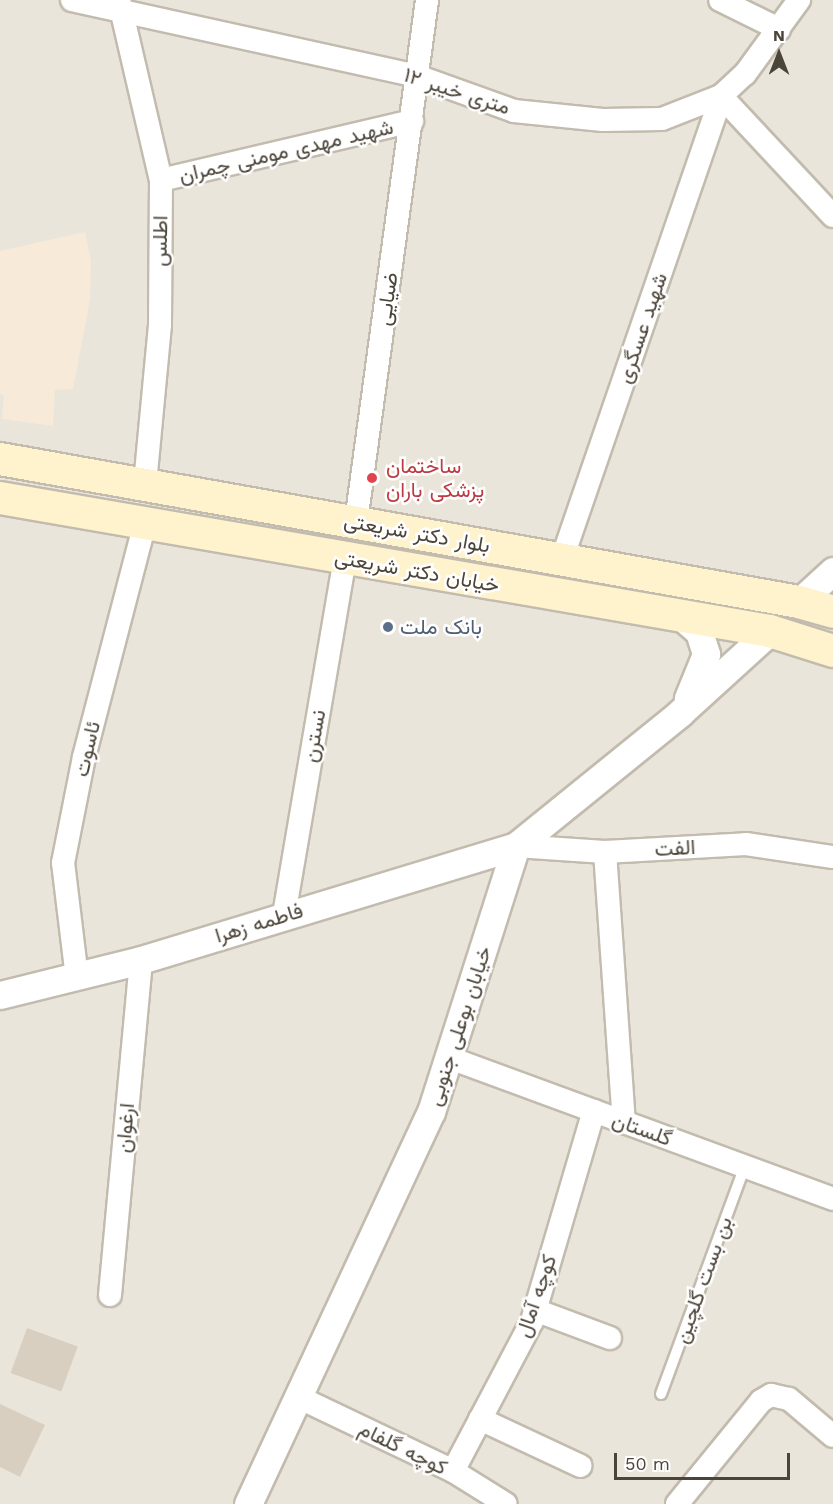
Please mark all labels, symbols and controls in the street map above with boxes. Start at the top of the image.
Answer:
north arrow [749,24,809,84]
text: N [773,26,785,45]
street label: ۱۲ متری خیبر [401,62,513,120]
street label: شهید مهدی مومنی چمران [176,114,396,188]
street label: اطلس [147,215,173,267]
street label: شهید عسگری [611,269,673,387]
street label: ضیایی [371,271,403,327]
place label: ساختمان پزشکی باران [386,453,484,503]
marker: ساختمان پزشکی باران [363,469,381,487]
street label: بلوار دکتر شریعتی [342,508,492,558]
street label: خیابان دکتر شریعتی [333,544,501,598]
place label: بانک ملت [400,614,482,640]
marker: بانک ملت [381,620,395,634]
street label: نسترن [297,708,331,764]
street label: ئاسوت [68,719,106,779]
street label: الفت [654,834,696,862]
street label: فاطمه زهرا [212,898,306,948]
street label: خیابان بوعلی جنوبی [421,943,497,1109]
street label: ارغوان [110,1102,140,1154]
street label: گلستان [609,1107,675,1151]
street label: بن بست گلچین [668,1213,738,1347]
street label: کوچه آمال [510,1251,562,1341]
street label: کوچه گلفام [355,1416,451,1480]
scale bar [617,1441,792,1479]
text: 50 m [625,1453,670,1474]

